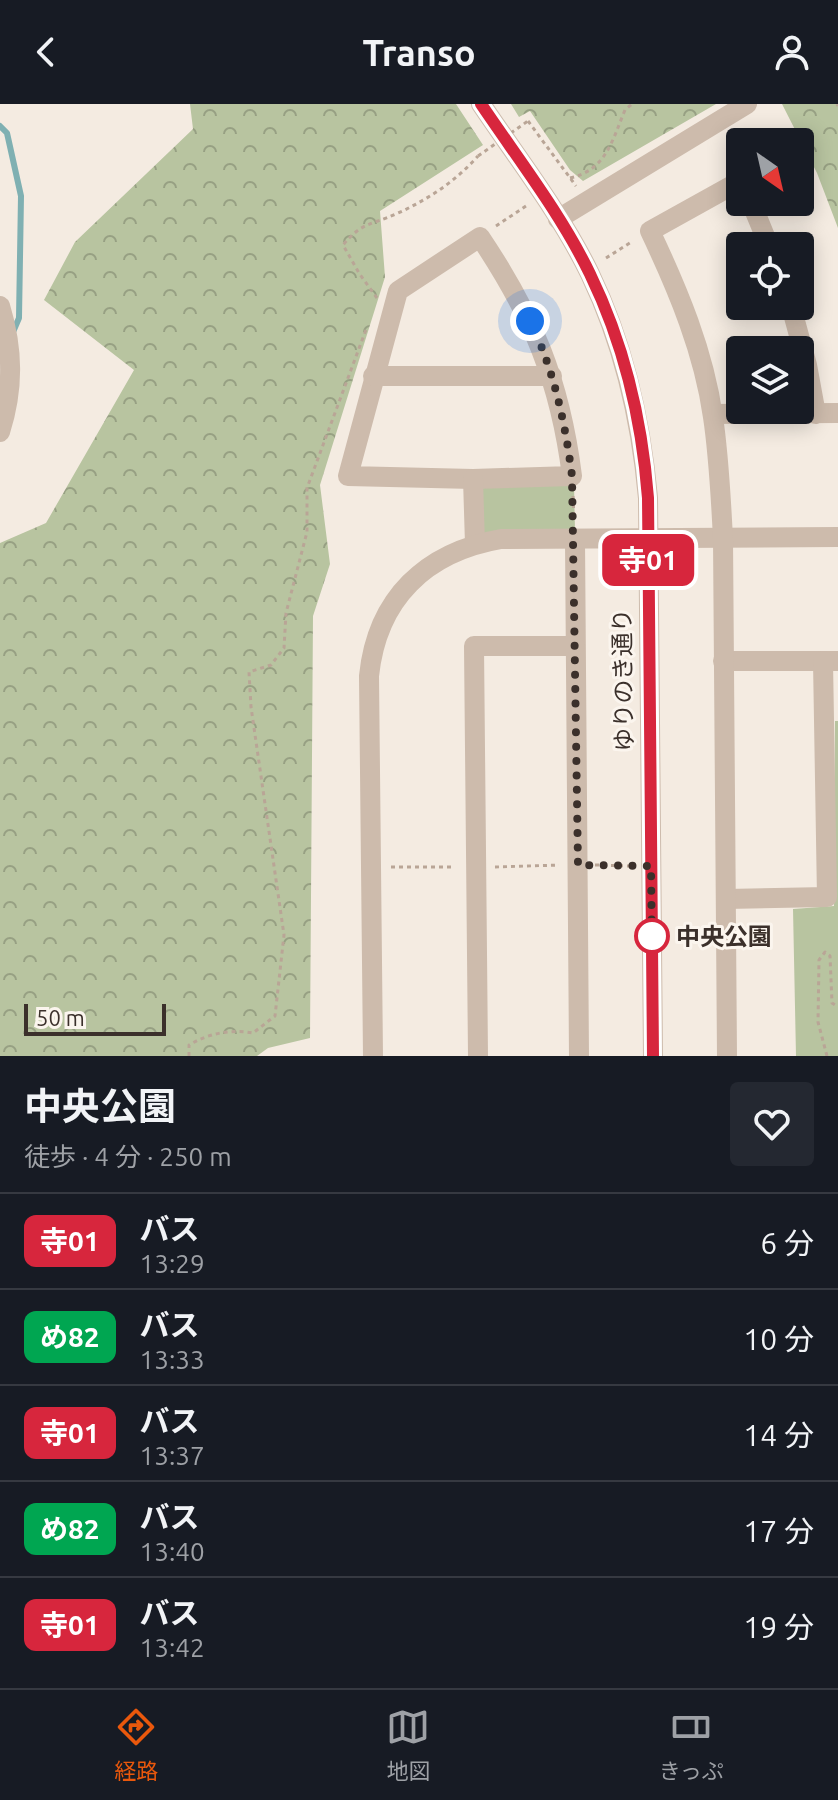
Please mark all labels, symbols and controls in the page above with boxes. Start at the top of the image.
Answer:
icon: back [24,30,68,74]
icon: person [770,30,814,74]
text: Transo [362,32,476,73]
north arrow [726,128,814,216]
map controls [726,128,814,424]
button: locate [726,232,814,320]
your location [510,301,550,341]
button: layers [726,336,814,424]
line badge: 寺01 [602,534,694,586]
text: 寺01 [618,544,678,575]
street label: ゆりのき通り [608,608,638,752]
marker: 中央公園 [635,919,669,953]
place label: 中央公園 [676,923,772,950]
scale bar [24,1000,166,1036]
text: 50 m [36,1005,85,1030]
button: heart [730,1082,814,1166]
text: 中央公園 [24,1085,176,1127]
text: 徒歩 · 4 分 · 250 m [24,1142,232,1171]
text: バス [140,1212,200,1246]
text: 寺01 [40,1225,100,1256]
text: 6 分 [760,1226,814,1260]
text: 13:29 [140,1249,205,1278]
text: バス [140,1308,200,1342]
text: め82 [40,1321,100,1352]
text: 10 分 [743,1322,814,1356]
text: 13:33 [140,1345,205,1374]
text: バス [140,1404,200,1438]
text: 寺01 [40,1417,100,1448]
text: 14 分 [743,1418,814,1452]
text: 13:37 [140,1441,205,1470]
text: バス [140,1500,200,1534]
text: め82 [40,1513,100,1544]
text: 17 分 [743,1514,814,1548]
text: 13:40 [140,1537,205,1566]
text: バス [140,1596,200,1630]
text: 寺01 [40,1609,100,1640]
text: 19 分 [743,1610,814,1644]
text: 13:42 [140,1633,205,1662]
tab: 経路 [114,1705,158,1785]
tab: 地図 [386,1705,430,1785]
tab: きっぷ [659,1705,724,1785]

